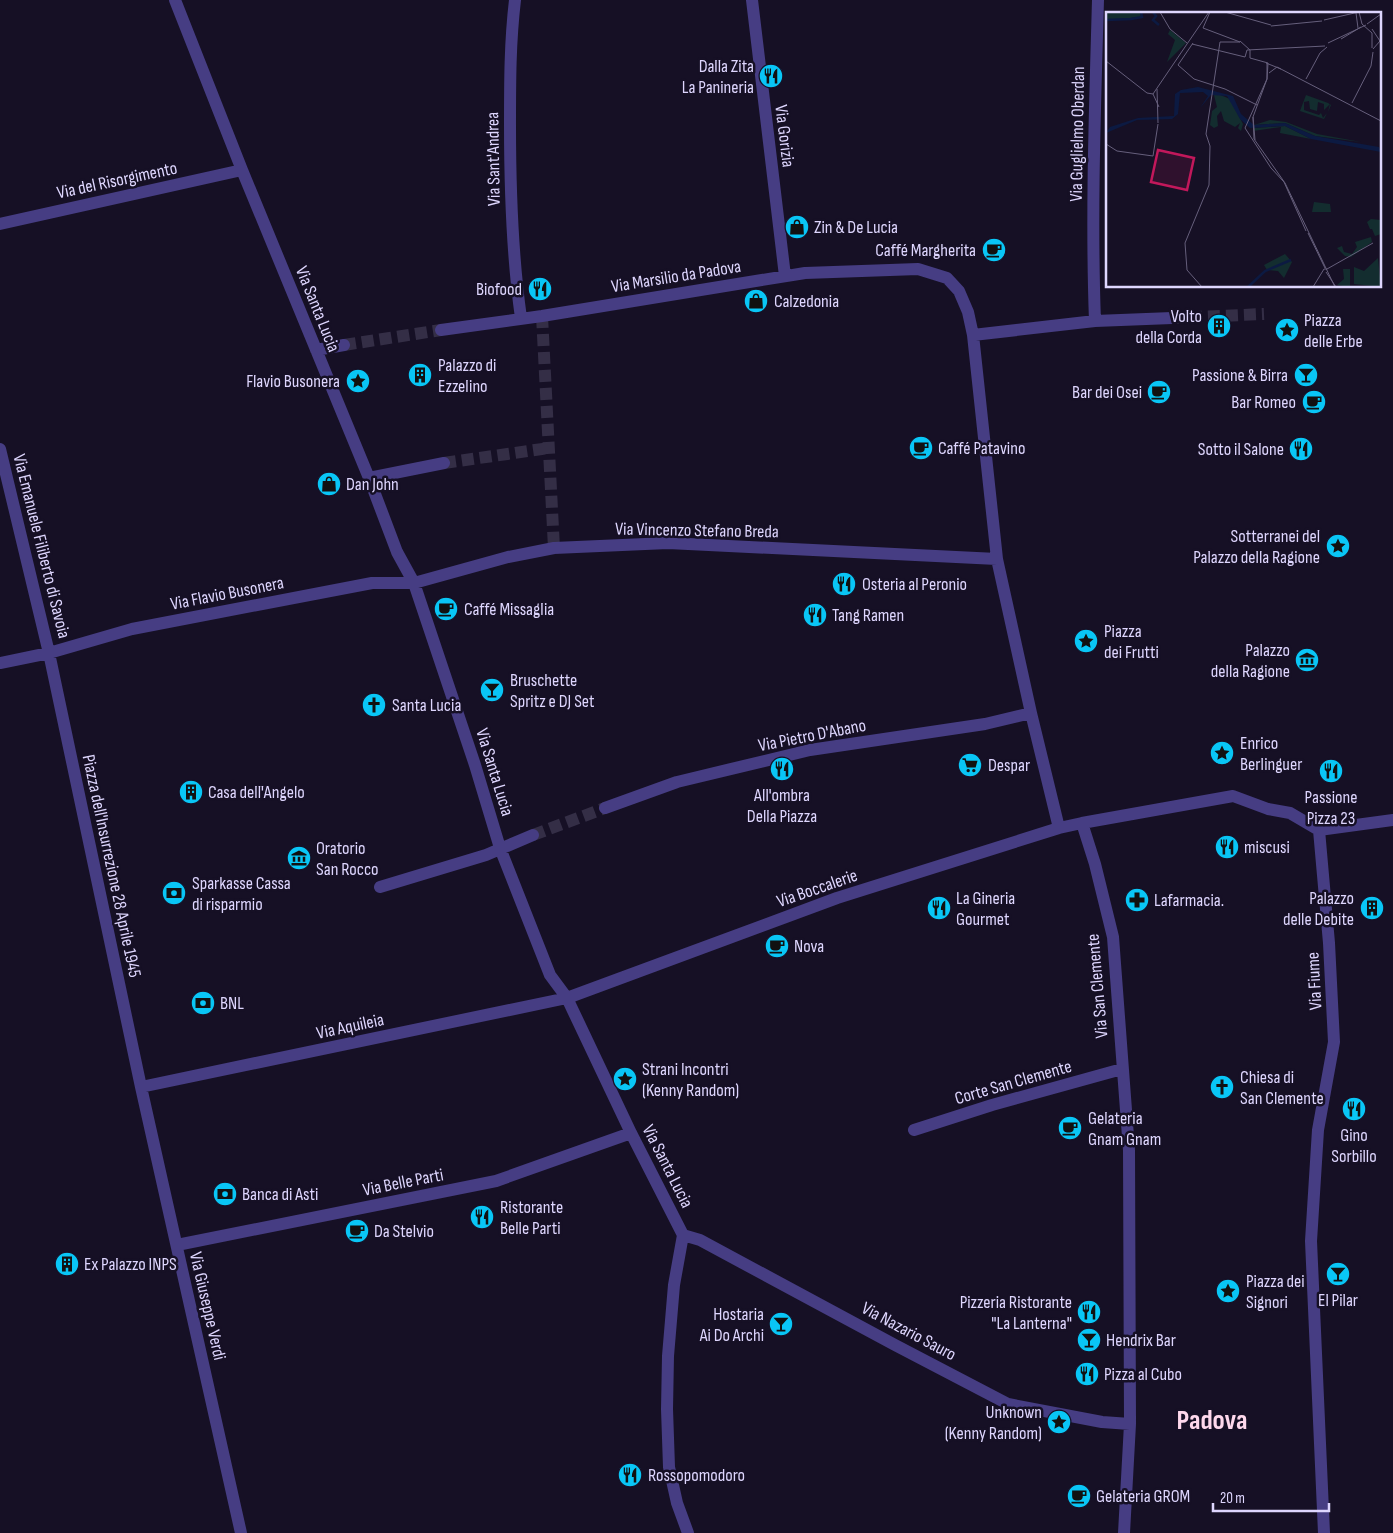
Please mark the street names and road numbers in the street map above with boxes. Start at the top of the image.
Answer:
street label: Via Guglielmo Oberdan [1066,66,1089,202]
street label: Via Gorizia [770,104,799,169]
street label: Via Sant'Andrea [482,112,505,206]
street label: Via del Risorgimento [55,157,179,203]
street label: Via Marsilio da Padova [610,256,742,297]
street label: Via Santa Lucia [291,263,344,355]
street label: Via Emanuele Filiberto di Savoia [8,452,75,640]
street label: Via Vincenzo Stefano Breda [615,519,779,542]
street label: Via Flavio Busonera [169,572,286,615]
street label: Via Pietro D'Abano [756,715,868,756]
street label: Via Santa Lucia [471,726,518,819]
street label: Piazza dell'Insurrezione 28 Aprile 1945 [78,753,145,979]
street label: Via Boccalerie [774,865,860,912]
street label: Via San Clemente [1082,933,1113,1039]
street label: Via Fiume [1302,951,1327,1010]
street label: Via Aquileia [314,1009,386,1044]
street label: Corte San Clemente [952,1056,1074,1109]
street label: Via Santa Lucia [638,1121,697,1211]
street label: Via Belle Parti [361,1164,445,1201]
street label: Via Giuseppe Verdi [185,1250,230,1362]
street label: Via Nazario Sauro [858,1298,960,1365]

